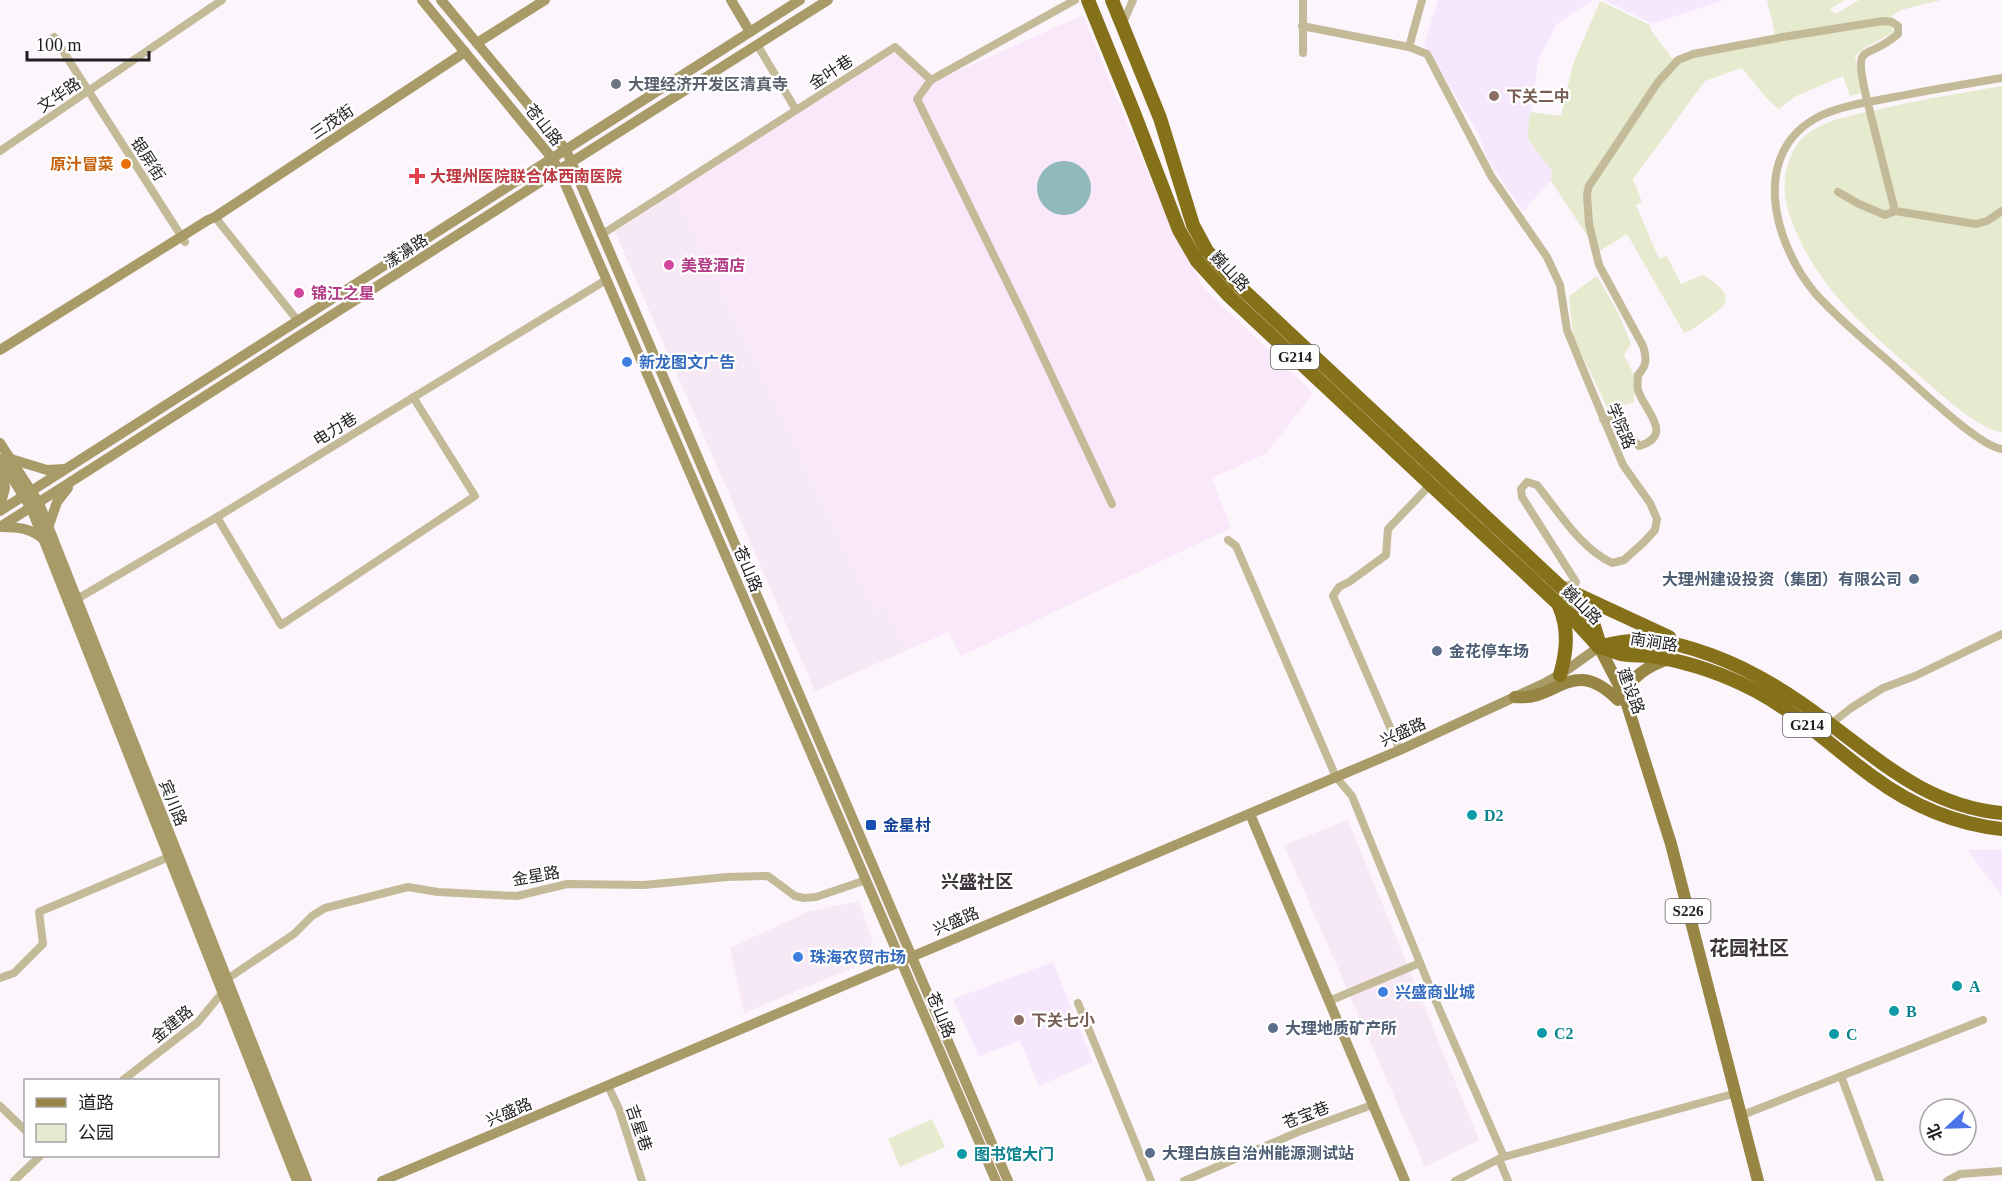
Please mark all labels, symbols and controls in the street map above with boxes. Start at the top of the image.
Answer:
scale bar [27,24,148,62]
text: 100 m [36,35,82,55]
street label: 金叶巷 [806,52,856,92]
street label: 文华路 [34,75,84,115]
place label: 大理经济开发区清真寺 [628,76,788,93]
marker: 大理经济开发区清真寺 [609,77,623,91]
place label: 下关二中 [1506,88,1570,105]
marker: 下关二中 [1487,89,1501,103]
street label: 苍山路 [522,101,566,149]
street label: 三茂街 [307,102,357,142]
street label: 银屏街 [128,134,168,184]
place label: 原汁冒菜 [50,156,114,173]
marker: 原汁冒菜 [119,157,133,171]
marker: 大理州医院联合体西南医院 [408,167,426,185]
place label: 大理州医院联合体西南医院 [430,167,622,185]
street label: 漾濞路 [381,231,431,271]
street label: 巍山路 [1207,248,1253,294]
place label: 美登酒店 [681,257,745,274]
marker: 美登酒店 [662,258,676,272]
place label: 锦江之星 [311,284,375,302]
marker: 锦江之星 [292,286,306,300]
road number: G214 [1271,345,1319,369]
place label: 新龙图文广告 [639,353,735,371]
marker: 新龙图文广告 [620,355,634,369]
street label: 学院路 [1604,401,1638,451]
street label: 电力巷 [310,409,360,449]
street label: 苍山路 [731,544,765,594]
place label: 大理州建设投资（集团）有限公司 [1662,570,1902,588]
marker: 大理州建设投资（集团）有限公司 [1907,572,1921,586]
street label: 巍山路 [1559,582,1605,628]
street label: 南涧路 [1629,630,1679,654]
place label: 金花停车场 [1449,643,1529,660]
marker: 金花停车场 [1430,644,1444,658]
street label: 建设路 [1614,666,1648,716]
road number: G214 [1783,713,1831,737]
street label: 兴盛路 [1378,714,1428,750]
street label: 宾川路 [156,778,190,828]
place label: D2 [1484,807,1504,824]
marker: D2 [1465,808,1479,822]
place label: 金星村 [883,816,931,834]
marker: 金星村 [864,818,878,832]
street label: 金星路 [511,863,561,889]
district label: 兴盛社区 [941,872,1013,892]
road number: S226 [1666,899,1710,923]
street label: 兴盛路 [931,904,981,938]
district label: 花园社区 [1709,937,1789,959]
place label: 珠海农贸市场 [810,949,906,966]
marker: 珠海农贸市场 [791,950,805,964]
place label: A [1969,978,1981,995]
marker: A [1950,979,1964,993]
place label: 兴盛商业城 [1395,983,1475,1001]
marker: 兴盛商业城 [1376,985,1390,999]
street label: 苍山路 [924,990,958,1040]
street label: 金建路 [148,1002,196,1046]
place label: B [1906,1003,1917,1020]
marker: B [1887,1004,1901,1018]
place label: 下关七小 [1031,1012,1095,1029]
marker: 下关七小 [1012,1013,1026,1027]
place label: 大理地质矿产所 [1285,1019,1397,1037]
marker: 大理地质矿产所 [1266,1021,1280,1035]
place label: C2 [1554,1025,1574,1042]
marker: C2 [1535,1026,1549,1040]
place label: C [1846,1026,1858,1043]
marker: C [1827,1027,1841,1041]
legend [24,1079,219,1157]
text: 道路 [78,1093,114,1113]
street label: 兴盛路 [484,1095,534,1129]
north arrow [1918,1097,1978,1157]
street label: 苍宝巷 [1281,1098,1331,1132]
street label: 吉星巷 [623,1103,655,1153]
text: 北 [1924,1122,1945,1143]
text: 公园 [78,1123,114,1143]
place label: 大理白族自治州能源测试站 [1162,1144,1354,1162]
place label: 图书馆大门 [974,1146,1054,1163]
marker: 大理白族自治州能源测试站 [1143,1146,1157,1160]
marker: 图书馆大门 [955,1147,969,1161]

